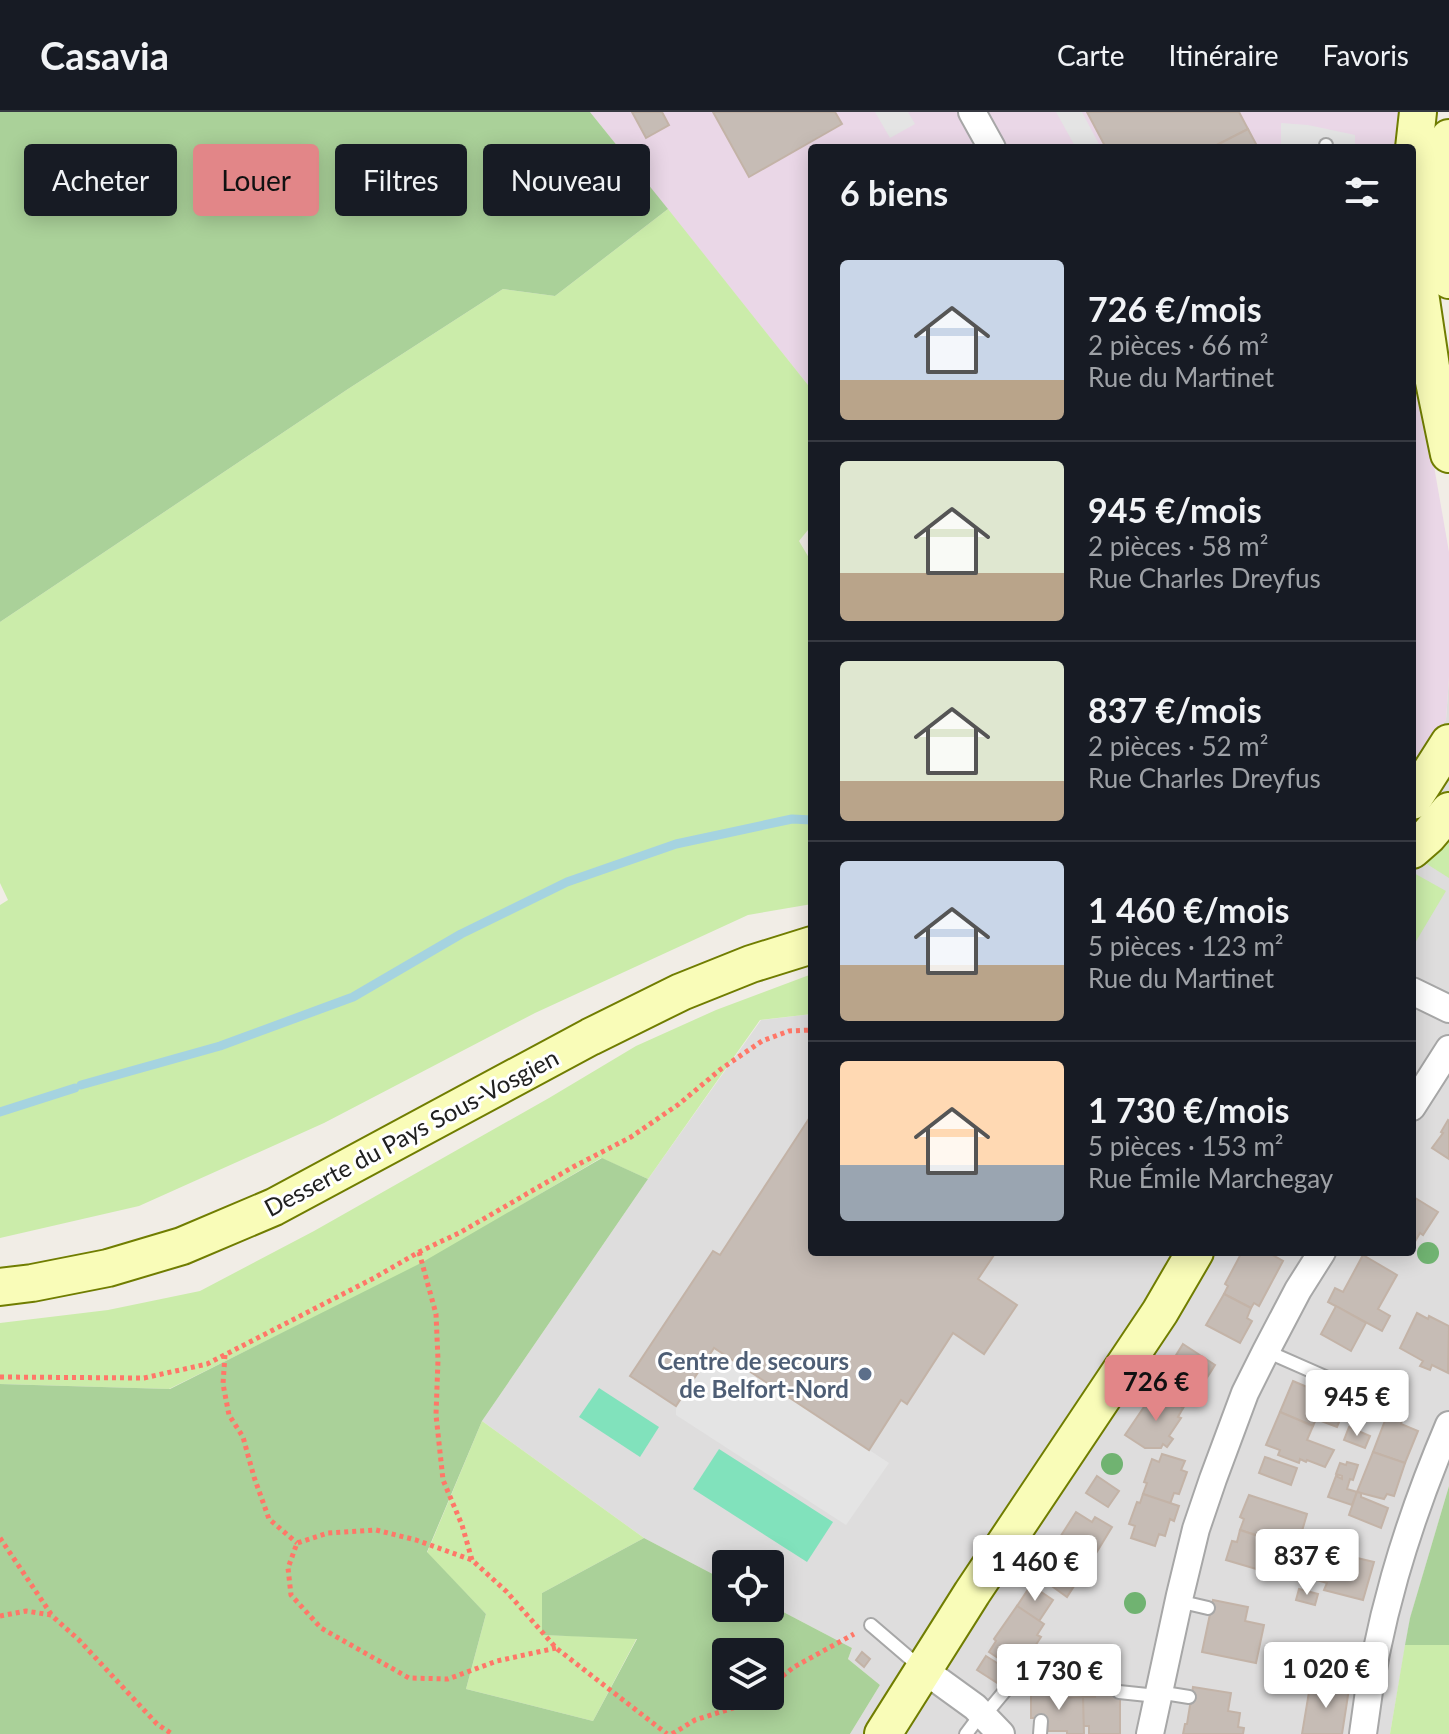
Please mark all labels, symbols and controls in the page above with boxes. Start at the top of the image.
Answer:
text: Casavia [40,32,169,78]
text: Carte [1057,38,1124,72]
text: Itinéraire [1168,38,1279,72]
text: Favoris [1323,38,1409,72]
chip: Acheter [24,144,177,216]
chip: Louer [193,144,319,216]
chip: Filtres [335,144,467,216]
chip: Nouveau [483,144,650,216]
icon: filters [1340,170,1384,214]
text: 6 biens [840,172,948,213]
text: 726 €/mois [1088,288,1262,329]
icon: home [904,292,1000,388]
text: 2 pièces · 66 m² [1088,329,1268,361]
text: Rue du Martinet [1088,361,1274,393]
text: 945 €/mois [1088,489,1262,530]
icon: home [904,493,1000,589]
text: 2 pièces · 58 m² [1088,530,1268,562]
text: Rue Charles Dreyfus [1088,562,1321,594]
text: 837 €/mois [1088,689,1262,730]
icon: home [904,693,1000,789]
text: 2 pièces · 52 m² [1088,730,1268,762]
text: Rue Charles Dreyfus [1088,762,1321,794]
text: 1 460 €/mois [1088,889,1290,930]
icon: home [904,893,1000,989]
text: 5 pièces · 123 m² [1088,930,1283,962]
text: Rue du Martinet [1088,962,1274,994]
street label: Desserte du Pays Sous-Vosgien [259,1042,563,1222]
text: 1 730 €/mois [1088,1089,1290,1130]
icon: home [904,1093,1000,1189]
text: 5 pièces · 153 m² [1088,1130,1283,1162]
text: Rue Émile Marchegay [1088,1162,1333,1194]
place label: Centre de secours de Belfort-Nord [657,1346,849,1403]
pin: 726 € [1100,1355,1212,1423]
marker: Centre de secours de Belfort-Nord [856,1365,874,1383]
text: 726 € [1123,1365,1189,1397]
pin: 945 € [1301,1370,1413,1438]
text: 945 € [1324,1380,1390,1412]
pin: 837 € [1251,1529,1363,1597]
pin: 1 460 € [961,1535,1109,1603]
text: 837 € [1274,1539,1340,1571]
text: 1 460 € [991,1545,1079,1577]
map controls [712,1550,784,1710]
button: locate [712,1550,784,1622]
button: layers [712,1638,784,1710]
pin: 1 020 € [1252,1642,1400,1710]
pin: 1 730 € [985,1644,1133,1712]
text: 1 020 € [1282,1652,1370,1684]
text: 1 730 € [1015,1654,1103,1686]

